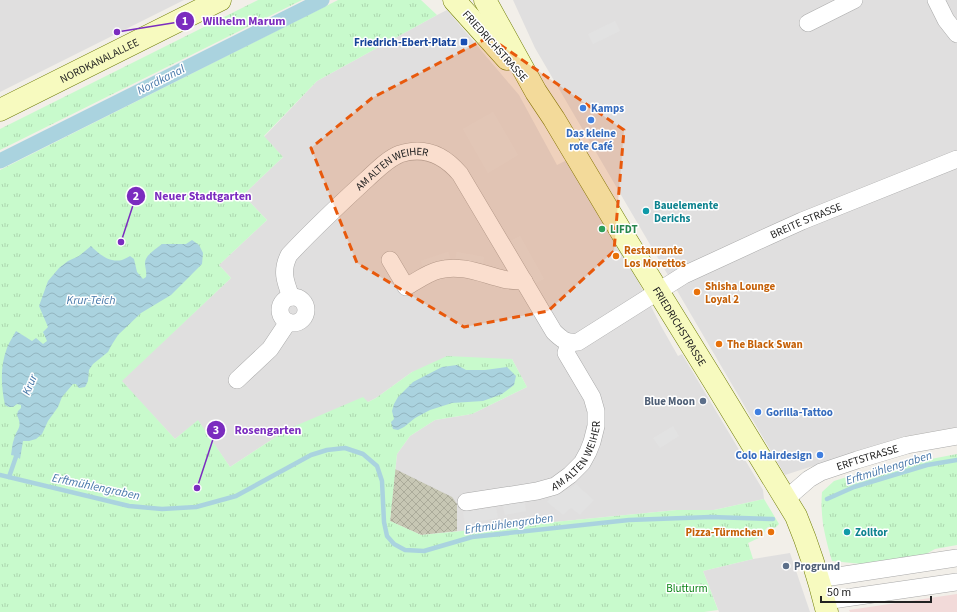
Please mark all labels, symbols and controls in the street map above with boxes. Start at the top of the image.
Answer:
street label: FRIEDRICHSTRASSE [459,7,531,85]
callout: Wilhelm Marum [175,9,294,33]
text: 1 [182,13,188,30]
text: Wilhelm Marum [202,13,286,30]
street label: NORDKANALALLEE [57,34,142,86]
place label: Friedrich-Ebert-Platz [354,35,456,50]
marker: Friedrich-Ebert-Platz [459,37,469,47]
water label: Nordkanal [134,61,188,99]
place label: Kamps [591,101,624,116]
marker: Kamps [578,103,588,113]
marker: Das kleine rote Café [586,115,596,125]
place label: Das kleine rote Café [566,126,616,154]
street label: AM ALTEN WEIHER [352,143,430,194]
callout: Neuer Stadtgarten [126,184,259,208]
text: 2 [133,188,139,205]
text: Neuer Stadtgarten [154,188,252,205]
place label: Bauelemente Derichs [654,198,719,226]
street label: BREITE STRASSE [768,198,844,242]
marker: Bauelemente Derichs [641,206,651,216]
place label: LIFDT [610,222,638,237]
marker: LIFDT [597,224,607,234]
place label: Restaurante Los Morettos [624,243,686,271]
marker: Restaurante Los Morettos [611,251,621,261]
place label: Shisha Lounge Loyal 2 [705,279,775,307]
street label: FRIEDRICHSTRASSE [649,284,710,369]
marker: Shisha Lounge Loyal 2 [692,287,702,297]
water label: Krur-Teich [66,292,116,309]
place label: The Black Swan [727,337,803,352]
marker: The Black Swan [714,339,724,349]
water label: Krur [18,371,42,398]
place label: Blue Moon [644,394,695,409]
marker: Blue Moon [698,396,708,406]
place label: Gorilla-Tattoo [766,405,833,420]
marker: Gorilla-Tattoo [753,407,763,417]
callout: Rosengarten [206,418,309,442]
street label: AM ALTEN WEIHER [550,421,604,494]
text: 3 [213,422,219,439]
text: Rosengarten [235,422,302,439]
street label: ERFTSTRASSE [834,440,900,474]
water label: Erftmühlengraben [844,447,934,489]
place label: Colo Hairdesign [735,448,812,463]
marker: Colo Hairdesign [815,450,825,460]
water label: Erftmühlengraben [51,469,141,505]
water label: Erftmühlengraben [464,509,554,539]
place label: Pizza-Türmchen [685,525,763,540]
place label: Zolltor [855,525,888,540]
marker: Pizza-Türmchen [766,527,776,537]
marker: Zolltor [842,527,852,537]
place label: Progrund [794,559,840,574]
marker: Progrund [781,561,791,571]
scale bar [821,578,931,604]
park label: Blutturm [666,581,708,596]
text: 50 m [827,584,851,601]

